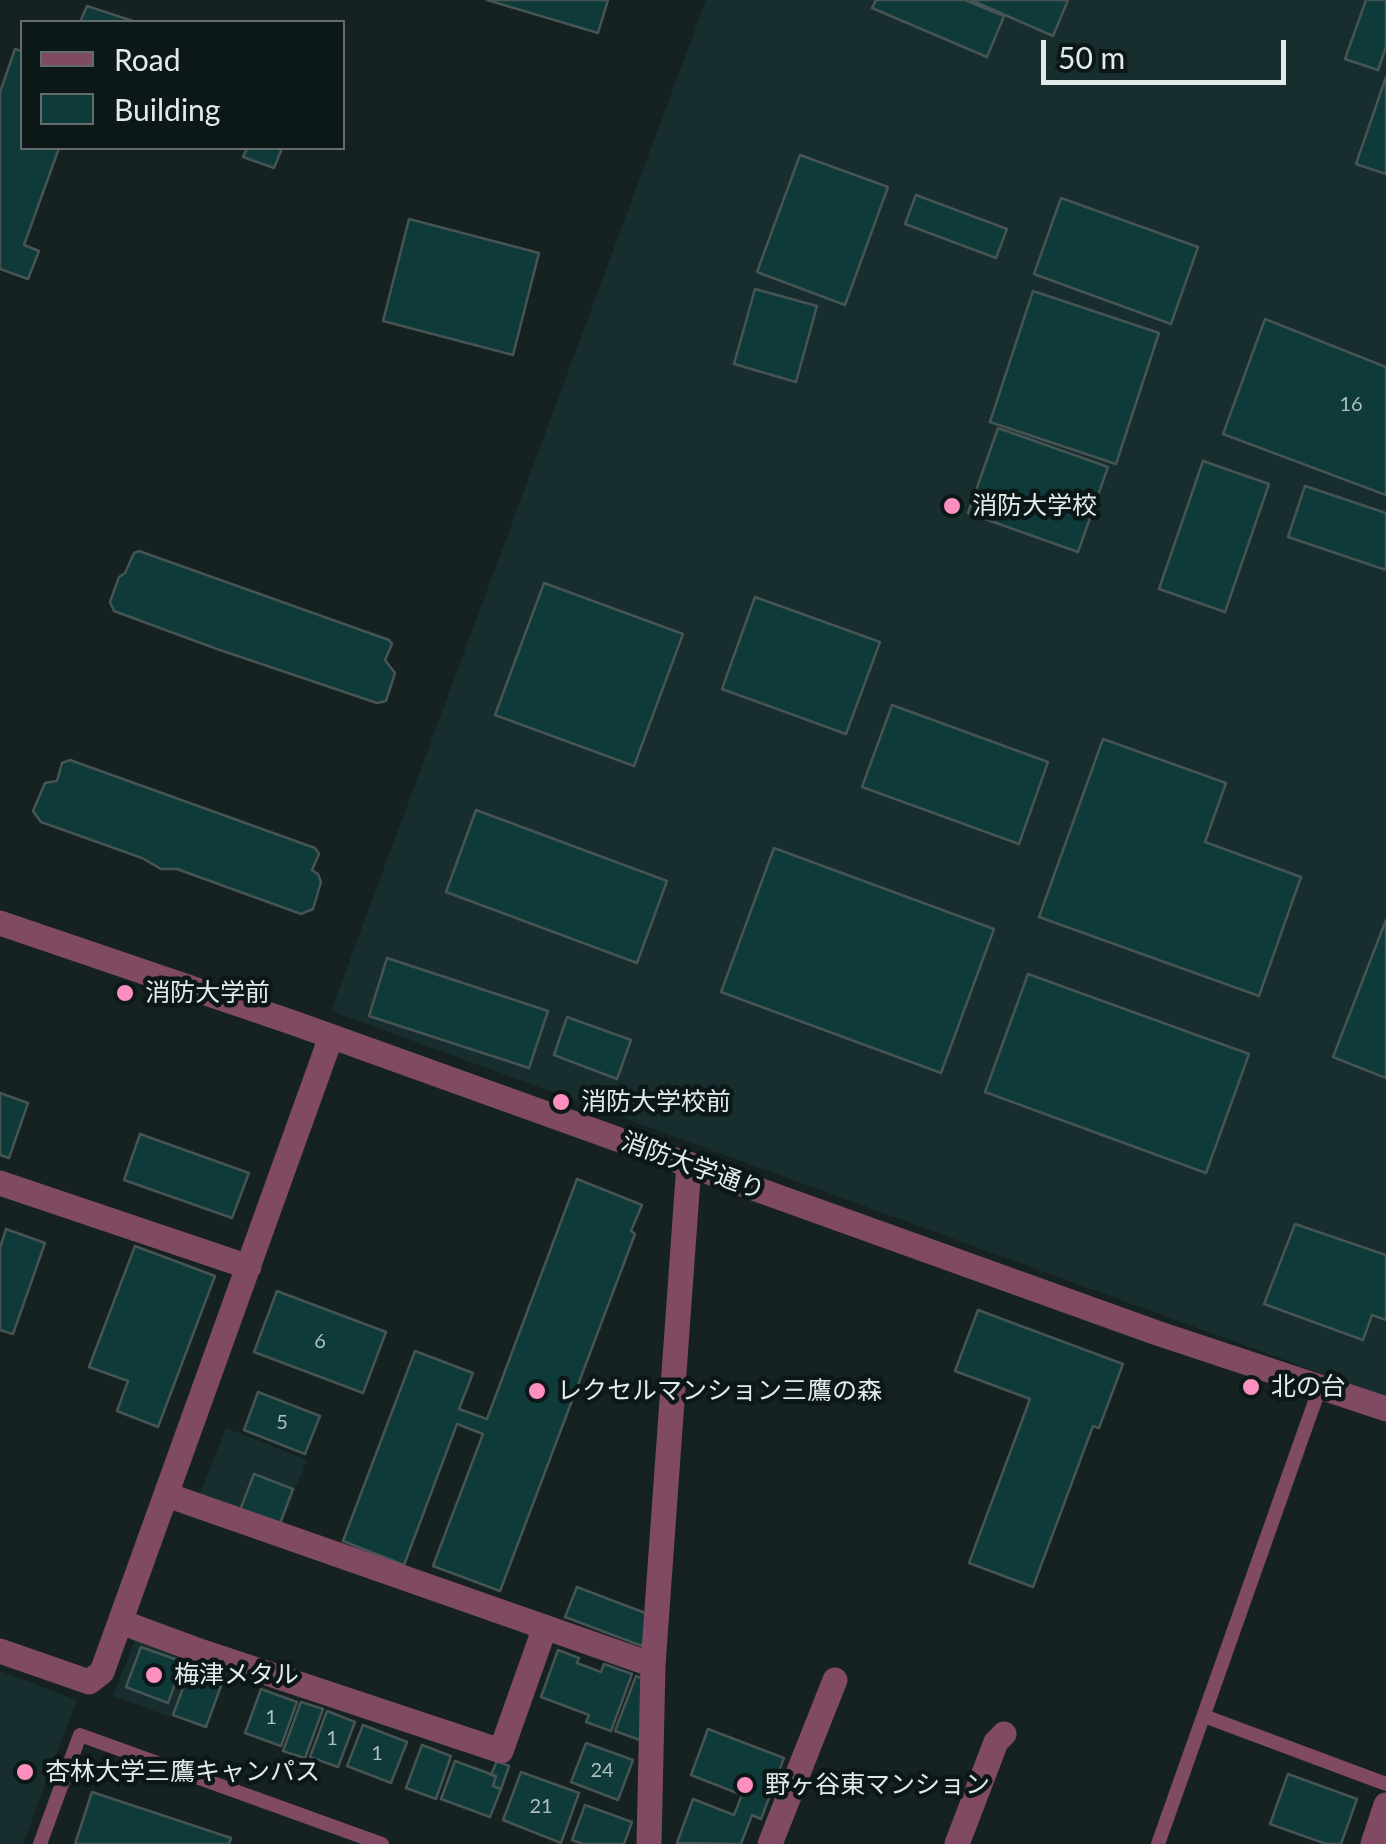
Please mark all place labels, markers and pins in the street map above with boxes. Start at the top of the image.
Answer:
place label: 消防大学校 [972,491,1097,521]
marker: 消防大学校 [941,495,963,517]
place label: 消防大学前 [145,978,270,1008]
marker: 消防大学前 [114,982,136,1004]
place label: 消防大学校前 [581,1087,731,1117]
marker: 消防大学校前 [550,1091,572,1113]
place label: 北の台 [1271,1372,1346,1402]
place label: レクセルマンション三鷹の森 [557,1376,882,1406]
marker: 北の台 [1240,1376,1262,1398]
marker: レクセルマンション三鷹の森 [526,1380,548,1402]
place label: 梅津メタル [174,1660,299,1690]
marker: 梅津メタル [143,1664,165,1686]
place label: 杏林大学三鷹キャンパス [45,1757,320,1787]
marker: 杏林大学三鷹キャンパス [14,1761,36,1783]
place label: 野ヶ谷東マンション [765,1770,990,1800]
marker: 野ヶ谷東マンション [734,1774,756,1796]

